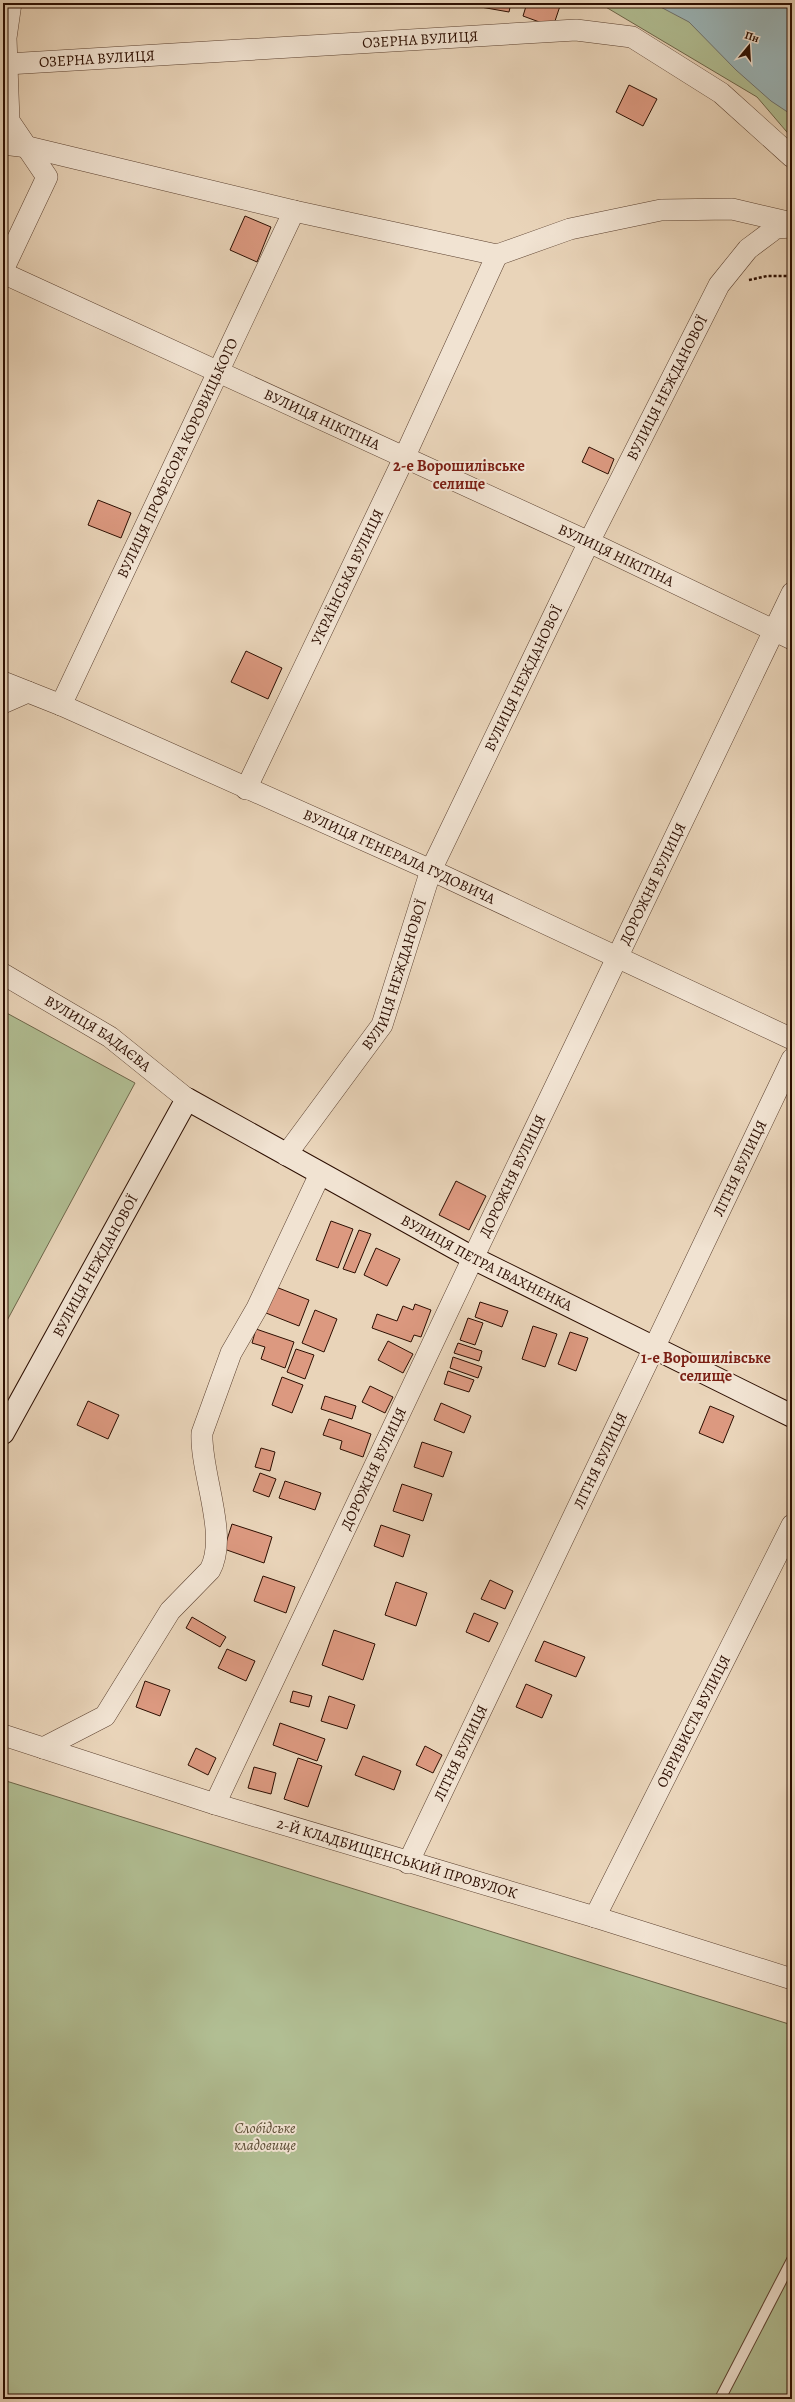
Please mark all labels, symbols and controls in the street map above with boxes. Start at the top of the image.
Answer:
street label: ОЗЕРНА ВУЛИЦЯ [362,26,479,53]
north arrow [729,26,769,66]
text: Пн [743,28,762,46]
street label: ОЗЕРНА ВУЛИЦЯ [38,45,155,72]
street label: ВУЛИЦЯ НЕЖДАНОВОЇ [622,312,712,464]
street label: ВУЛИЦЯ ПРОФЕСОРА КОРОВИЦЬКОГО [112,335,243,581]
street label: ВУЛИЦЯ НІКІТІНА [261,384,384,455]
district label: 2-е Ворошилівське селище [393,455,525,495]
street label: УКРАЇНСЬКА ВУЛИЦЯ [306,506,388,648]
street label: ВУЛИЦЯ НІКІТІНА [555,519,678,591]
street label: ВУЛИЦЯ НЕЖДАНОВОЇ [480,602,567,755]
street label: ВУЛИЦЯ ГЕНЕРАЛА ГУДОВИЧА [300,804,499,909]
street label: ДОРОЖНЯ ВУЛИЦЯ [615,819,690,948]
street label: ВУЛИЦЯ НЕЖДАНОВОЇ [357,897,431,1054]
street label: ВУЛИЦЯ БАДАЄВА [41,991,155,1076]
street label: ДОРОЖНЯ ВУЛИЦЯ [475,1111,550,1240]
street label: ЛІТНЯ ВУЛИЦЯ [708,1117,771,1220]
street label: ВУЛИЦЯ НЕЖДАНОВОЇ [48,1191,143,1341]
street label: ВУЛИЦЯ ПЕТРА ІВАХНЕНКА [397,1210,576,1316]
district label: 1-е Ворошилівське селище [641,1347,771,1387]
street label: ДОРОЖНЯ ВУЛИЦЯ [336,1404,411,1533]
street label: ЛІТНЯ ВУЛИЦЯ [569,1409,632,1512]
street label: ОБРИВИСТА ВУЛИЦЯ [652,1652,735,1791]
street label: ЛІТНЯ ВУЛИЦЯ [429,1701,492,1804]
street label: 2-Й КЛАДБИЩЕНСЬКИЙ ПРОВУЛОК [275,1813,520,1903]
park label: Слобідське кладовище [234,2118,296,2155]

